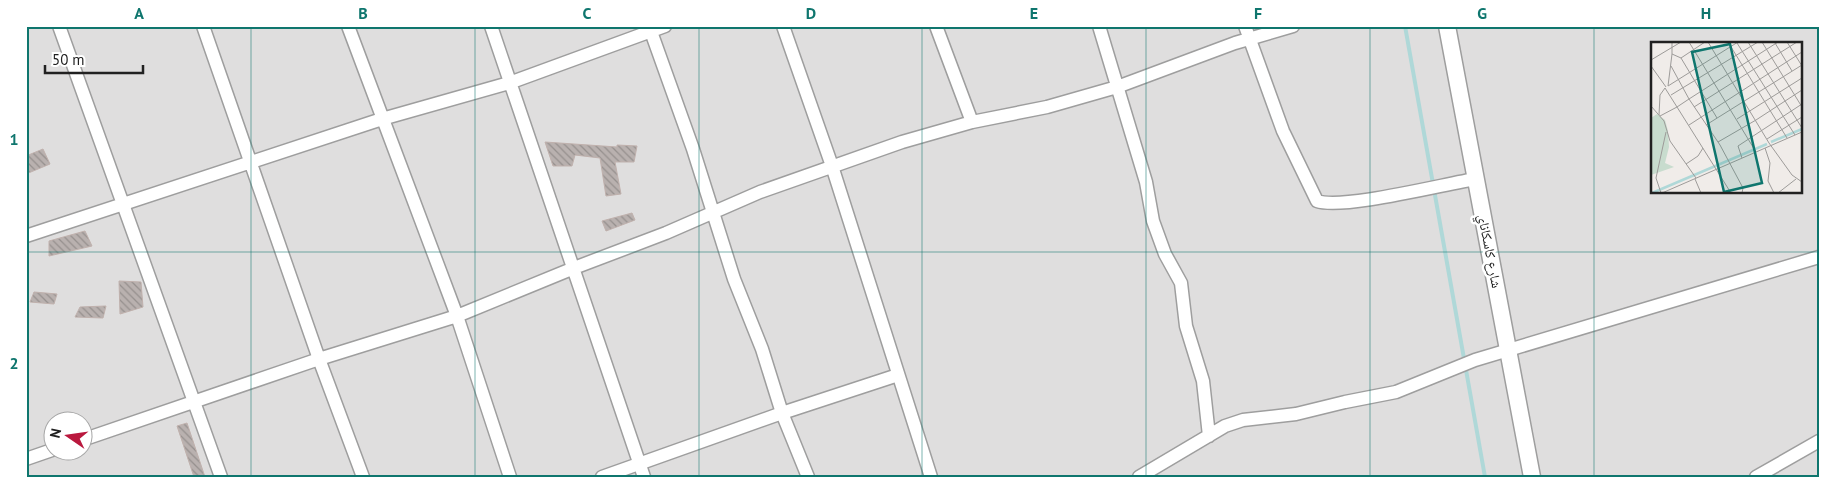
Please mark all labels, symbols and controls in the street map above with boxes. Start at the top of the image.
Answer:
text: A [134,3,144,23]
text: B [358,3,368,23]
text: C [583,3,592,23]
text: D [806,3,816,23]
text: E [1030,3,1038,23]
text: F [1254,3,1262,23]
text: G [1477,3,1487,23]
text: H [1701,3,1711,23]
scale bar [45,42,142,74]
inset map [1651,42,1802,194]
text: 50 m [52,50,85,69]
text: 1 [9,129,19,149]
street label: شارع كاسكاناي [1472,213,1506,290]
text: 2 [9,353,19,373]
north arrow [42,410,92,460]
text: N [46,427,65,440]

